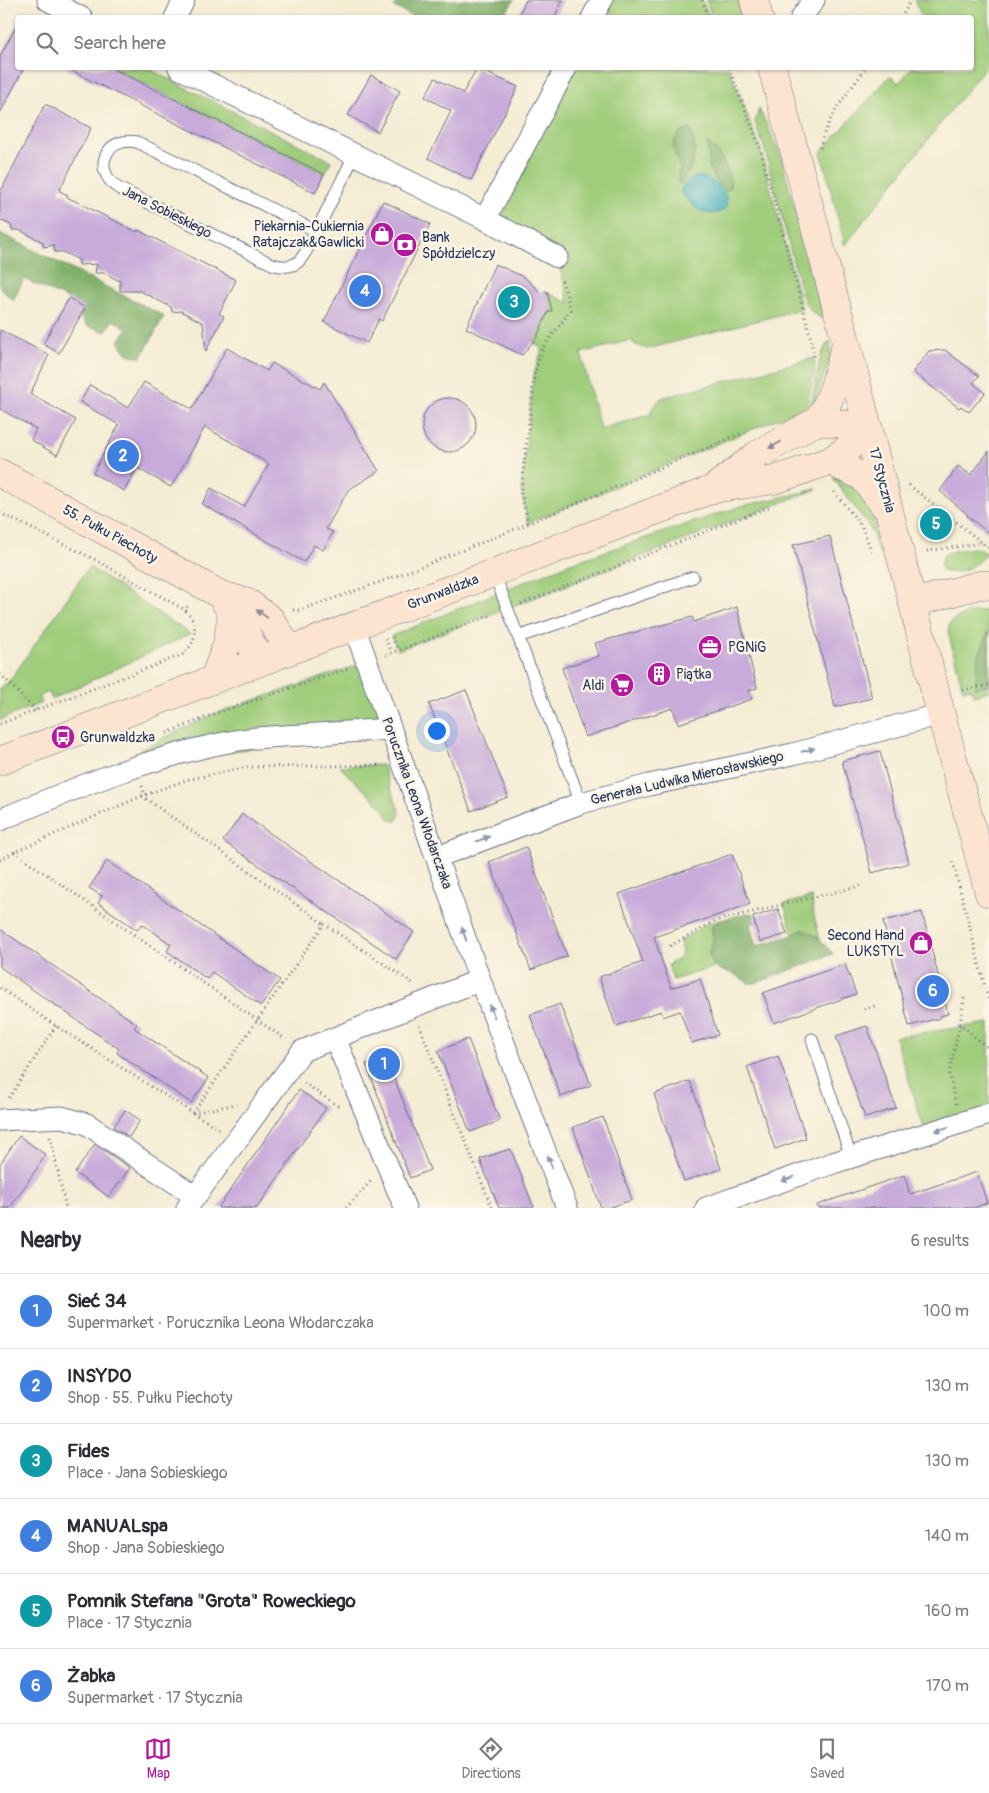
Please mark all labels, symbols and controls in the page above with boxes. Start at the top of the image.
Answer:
search box [15,15,974,70]
icon: search [33,29,61,57]
text: Search here [73,31,166,55]
street label: Jana Sobieskiego [119,182,215,242]
place label: Piekarnia-Cukiernia Ratajczak&Gawlicki [252,218,365,251]
shop icon: Piekarnia-Cukiernia Ratajczak&Gawlicki [369,221,395,247]
place label: Bank Spółdzielczy [422,229,495,262]
bank icon: Bank Spółdzielczy [392,232,418,258]
pin: 4 [349,272,381,310]
pin: 3 [498,283,530,321]
pin: 2 [107,437,139,475]
one-way arrow [767,441,782,449]
street label: 17 Stycznia [865,445,899,515]
street label: 55. Pułku Piechoty [60,501,160,567]
pin: 5 [920,505,952,543]
street label: Grunwaldzka [405,571,481,613]
one-way arrow [255,609,269,619]
office icon: PGNiG [697,634,723,660]
place label: PGNiG [728,639,766,656]
building icon: Piątka [646,661,672,687]
place label: Piątka [676,666,711,683]
supermarket icon: Aldi [609,672,635,698]
place label: Aldi [582,677,604,694]
street label: Porucznika Leona Włodarczaka [378,715,456,891]
your location [424,718,450,744]
bus stop icon: Grunwaldzka [50,724,76,750]
place label: Grunwaldzka [80,729,155,746]
one-way arrow [800,746,815,754]
street label: Generała Ludwika Mierosławskiego [589,747,786,809]
one-way arrow [476,835,490,843]
one-way arrow [460,926,468,941]
place label: Second Hand LUKSTYL [827,927,904,960]
shop icon: Second Hand LUKSTYL [908,930,934,956]
pin: 6 [917,972,949,1010]
one-way arrow [488,1003,495,1018]
pin: 1 [368,1045,400,1083]
one-way arrow [935,1126,950,1133]
one-way arrow [546,1155,553,1170]
one-way arrow [780,1175,795,1183]
text: Nearby [20,1227,81,1254]
text: 6 results [911,1231,969,1251]
text: Sieć 34 [67,1289,126,1313]
text: 1 [33,1301,39,1321]
text: 100 m [923,1301,969,1321]
text: Supermarket · Porucznika Leona Włodarczaka [67,1313,374,1333]
text: INSYDO [67,1364,131,1388]
text: 2 [32,1376,40,1396]
text: 130 m [925,1376,969,1396]
text: Shop · 55. Pułku Piechoty [67,1388,233,1408]
text: Fides [67,1439,109,1463]
text: 3 [32,1451,40,1471]
text: 130 m [925,1451,969,1471]
text: Place · Jana Sobieskiego [67,1463,228,1483]
text: MANUALspa [67,1514,168,1538]
text: 4 [31,1526,41,1546]
text: 140 m [925,1526,969,1546]
text: Shop · Jana Sobieskiego [67,1538,225,1558]
text: Pomnik Stefana "Grota" Roweckiego [67,1589,356,1613]
text: 5 [32,1601,40,1621]
text: 160 m [925,1601,969,1621]
text: Place · 17 Stycznia [67,1613,192,1633]
text: Żabka [67,1664,115,1688]
text: 6 [31,1676,41,1696]
text: 170 m [926,1676,969,1696]
text: Supermarket · 17 Stycznia [67,1688,243,1708]
tab: Map [144,1735,172,1782]
tab: Directions [461,1735,521,1782]
tab: Saved [810,1735,845,1782]

